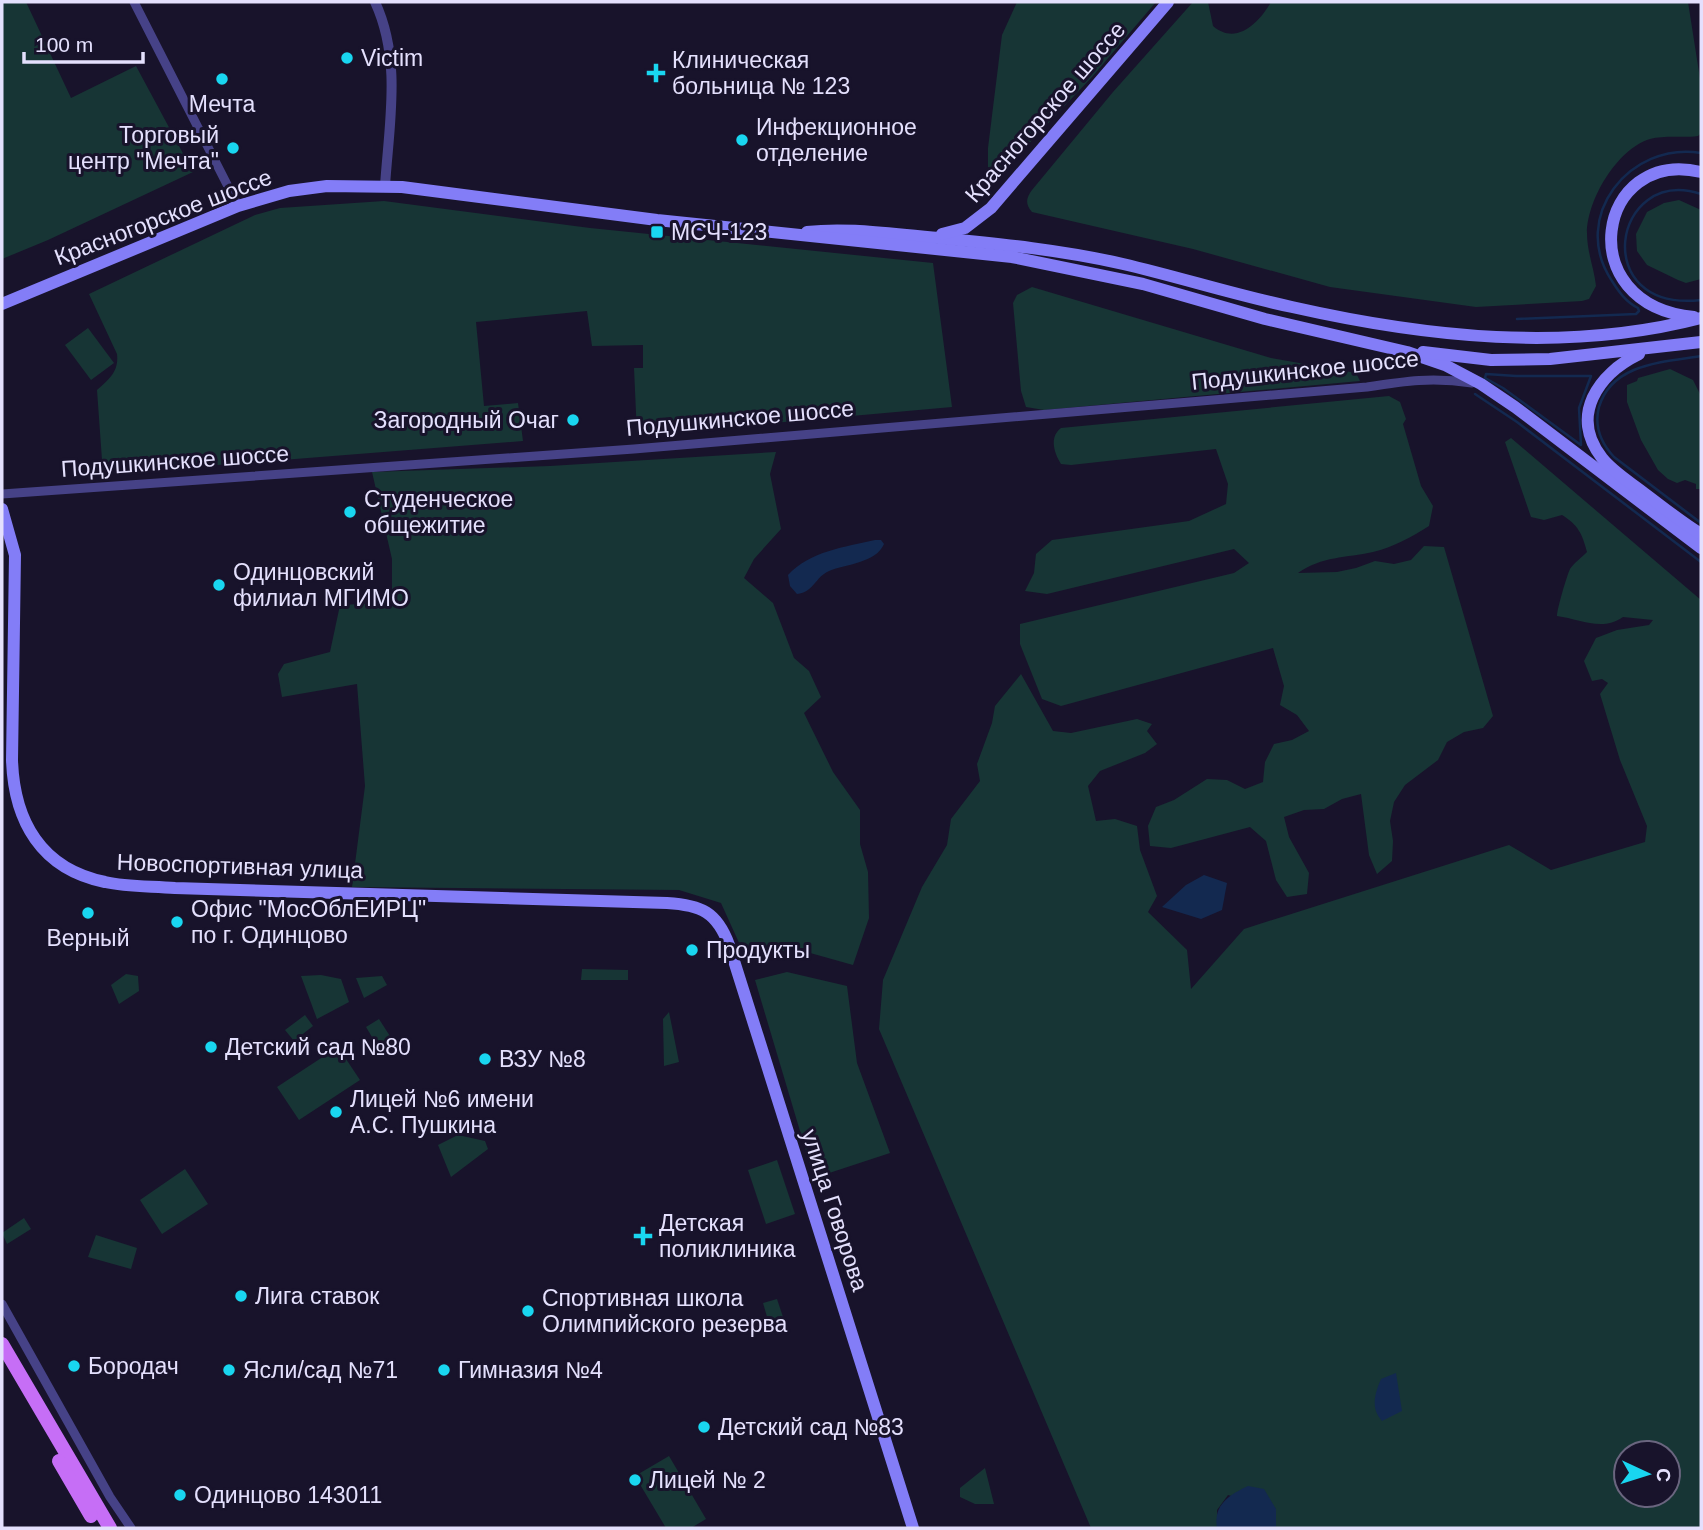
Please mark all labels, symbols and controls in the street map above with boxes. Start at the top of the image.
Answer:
street label: Красногорское шоссе [960,17,1130,207]
scale bar [24,21,144,65]
text: 100 m [35,33,93,56]
place label: Victim [361,45,423,71]
place label: Клиническая больница № 123 [672,47,850,99]
marker: Victim [339,50,355,66]
marker: Клиническая больница № 123 [646,63,666,83]
marker: Мечта [214,71,230,87]
place label: Мечта [189,91,255,117]
place label: Инфекционное отделение [756,114,917,166]
place label: Торговый центр "Мечта" [68,122,219,174]
marker: Инфекционное отделение [734,132,750,148]
marker: Торговый центр "Мечта" [225,140,241,156]
street label: Красногорское шоссе [51,164,275,270]
place label: МСЧ-123 [671,219,767,245]
marker: МСЧ-123 [649,224,665,240]
street label: Подушкинское шоссе [1190,345,1420,395]
street label: Подушкинское шоссе [625,395,855,441]
place label: Загородный Очаг [374,407,559,433]
marker: Загородный Очаг [565,412,581,428]
street label: Подушкинское шоссе [60,440,290,482]
place label: Студенческое общежитие [364,486,513,538]
marker: Студенческое общежитие [342,504,358,520]
place label: Одинцовский филиал МГИМО [233,559,409,611]
marker: Одинцовский филиал МГИМО [211,577,227,593]
street label: Новоспортивная улица [116,849,364,883]
place label: Офис "МосОблЕИРЦ" по г. Одинцово [191,896,426,948]
marker: Верный [80,905,96,921]
marker: Офис "МосОблЕИРЦ" по г. Одинцово [169,914,185,930]
place label: Верный [46,925,130,951]
place label: Продукты [706,937,810,963]
marker: Продукты [684,942,700,958]
place label: Детский сад №80 [225,1034,411,1060]
marker: Детский сад №80 [203,1039,219,1055]
place label: ВЗУ №8 [499,1046,586,1072]
marker: ВЗУ №8 [477,1051,493,1067]
place label: Лицей №6 имени А.С. Пушкина [350,1086,534,1138]
marker: Лицей №6 имени А.С. Пушкина [328,1104,344,1120]
street label: улица Говорова [797,1126,873,1294]
place label: Детская поликлиника [659,1210,796,1262]
marker: Детская поликлиника [633,1226,653,1246]
place label: Лига ставок [255,1283,380,1309]
place label: Спортивная школа Олимпийского резерва [542,1285,787,1337]
marker: Лига ставок [233,1288,249,1304]
marker: Спортивная школа Олимпийского резерва [520,1303,536,1319]
place label: Бородач [88,1353,179,1379]
place label: Ясли/сад №71 [243,1357,398,1383]
place label: Гимназия №4 [458,1357,603,1383]
marker: Бородач [66,1358,82,1374]
marker: Ясли/сад №71 [221,1362,237,1378]
marker: Гимназия №4 [436,1362,452,1378]
place label: Детский сад №83 [718,1414,904,1440]
marker: Детский сад №83 [696,1419,712,1435]
north arrow [1612,1439,1682,1509]
place label: Лицей № 2 [649,1467,766,1493]
text: С [1652,1468,1674,1483]
marker: Лицей № 2 [627,1472,643,1488]
place label: Одинцово 143011 [194,1482,382,1508]
marker: Одинцово 143011 [172,1487,188,1503]

